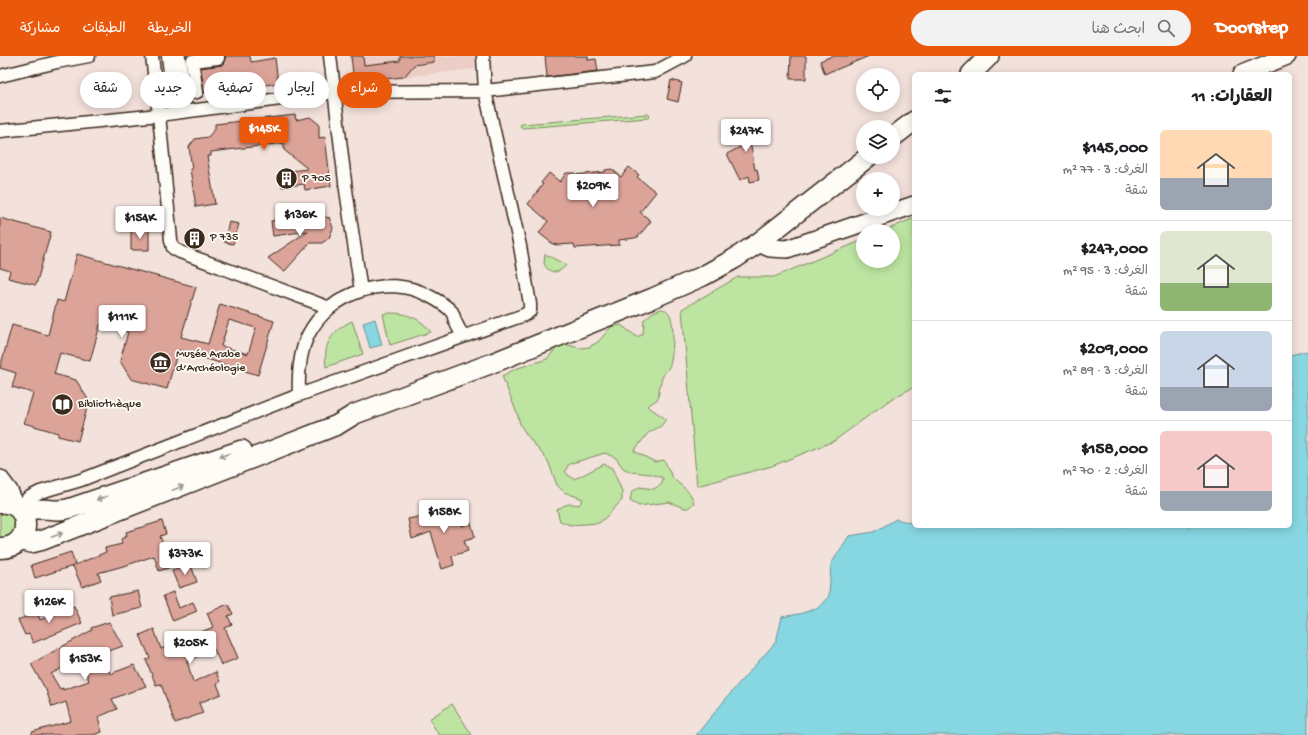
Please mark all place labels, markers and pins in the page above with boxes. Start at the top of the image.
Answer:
pin: $145K [236,117,292,151]
pin: $247K [718,119,774,153]
building icon: P 705 [274,166,300,192]
place label: P 705 [301,172,331,186]
pin: $209K [565,174,621,208]
pin: $136K [272,203,328,237]
pin: $154K [112,206,168,240]
building icon: P 735 [182,225,208,251]
place label: P 735 [209,231,238,245]
pin: $111K [94,305,150,339]
place label: Musée Arabe d’Archéologie [176,348,246,376]
museum icon: Musée Arabe d’Archéologie [147,349,173,375]
library icon: Bibliothèque [49,392,75,418]
place label: Bibliothèque [77,398,142,412]
pin: $158K [416,500,472,534]
pin: $373K [157,542,213,576]
pin: $126K [21,590,77,624]
pin: $205K [162,631,218,665]
pin: $153K [57,647,113,681]

